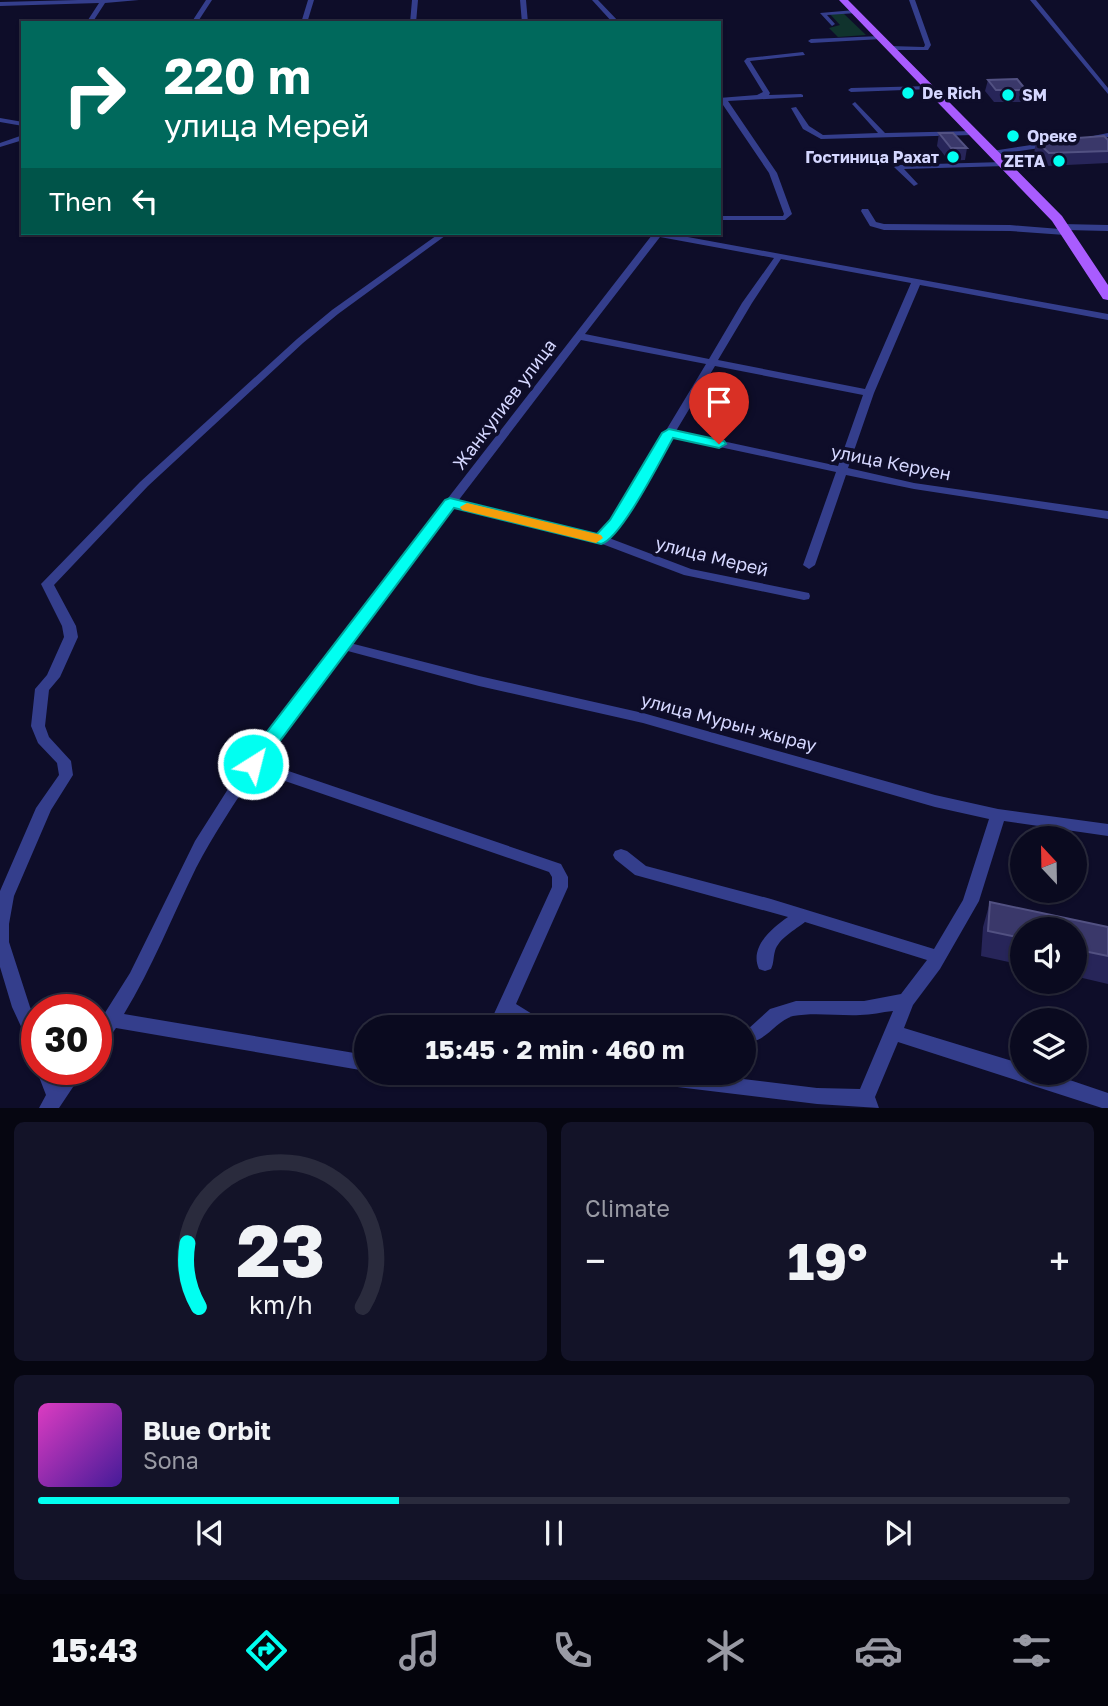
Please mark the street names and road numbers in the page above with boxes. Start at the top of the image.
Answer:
street label: Жанкулиев улица [448,334,560,474]
street label: улица Керуен [829,440,953,484]
street label: улица Мерей [653,531,771,581]
street label: улица Мурын жырау [639,688,819,756]

